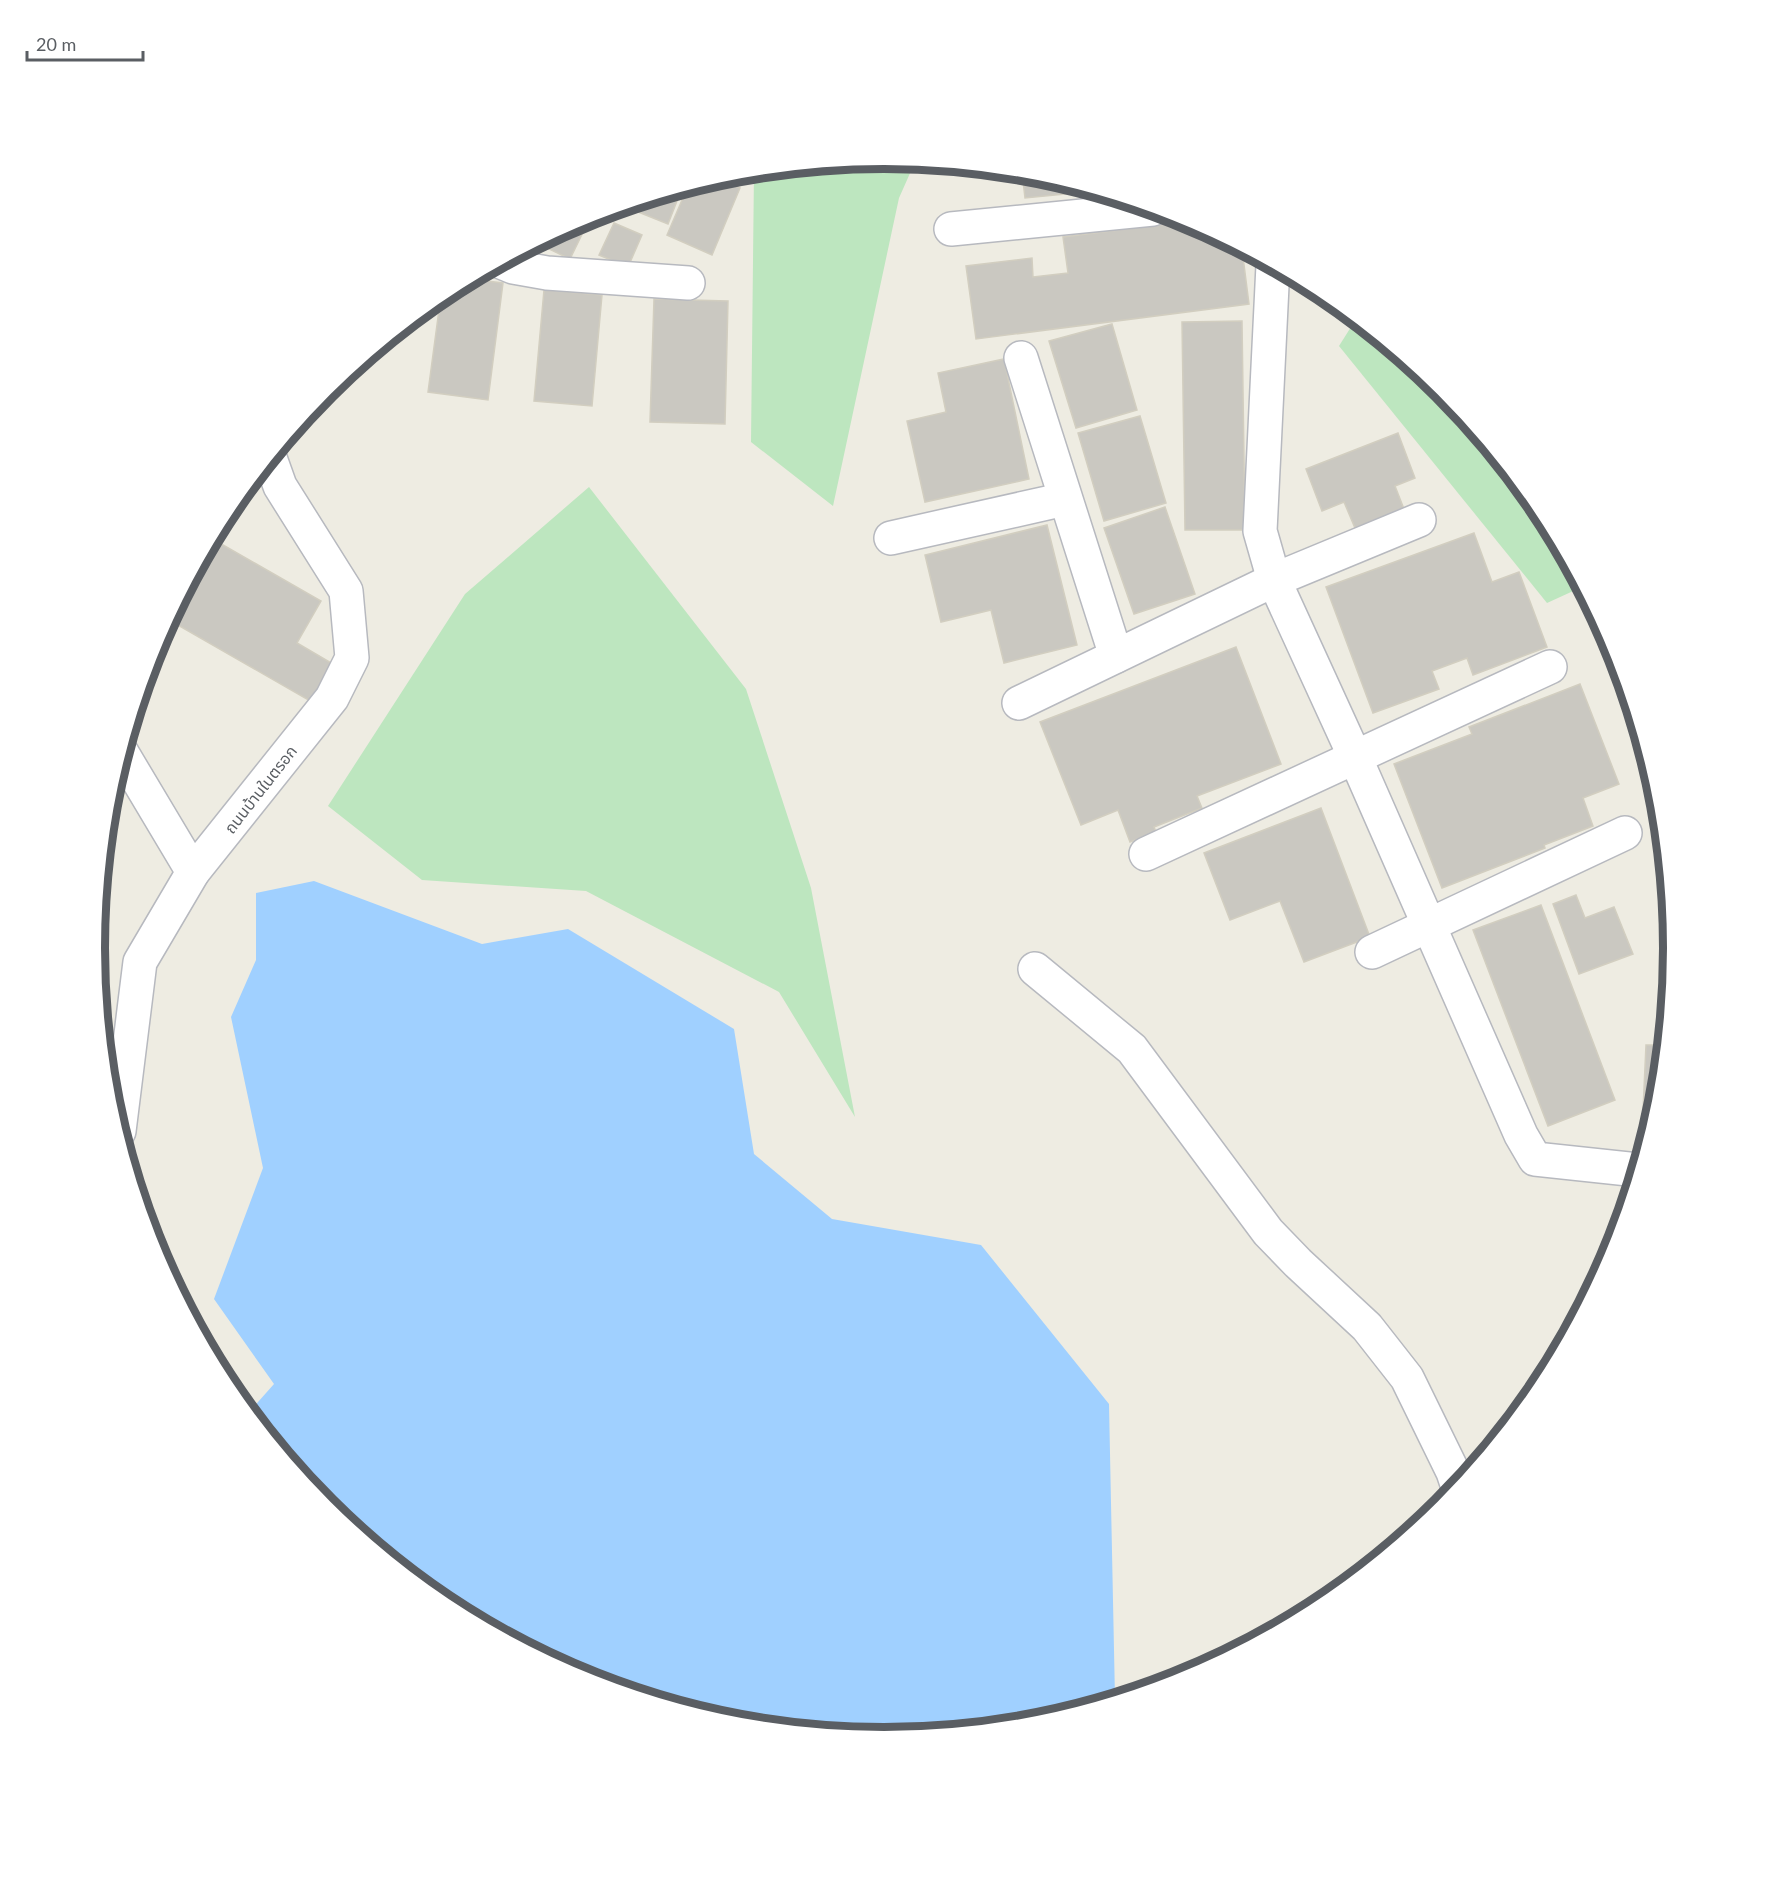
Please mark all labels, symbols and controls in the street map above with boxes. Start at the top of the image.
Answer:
scale bar [27,24,142,62]
text: 20 m [36,33,76,55]
street label: ถนนบ้านในตรอก [220,741,300,837]

